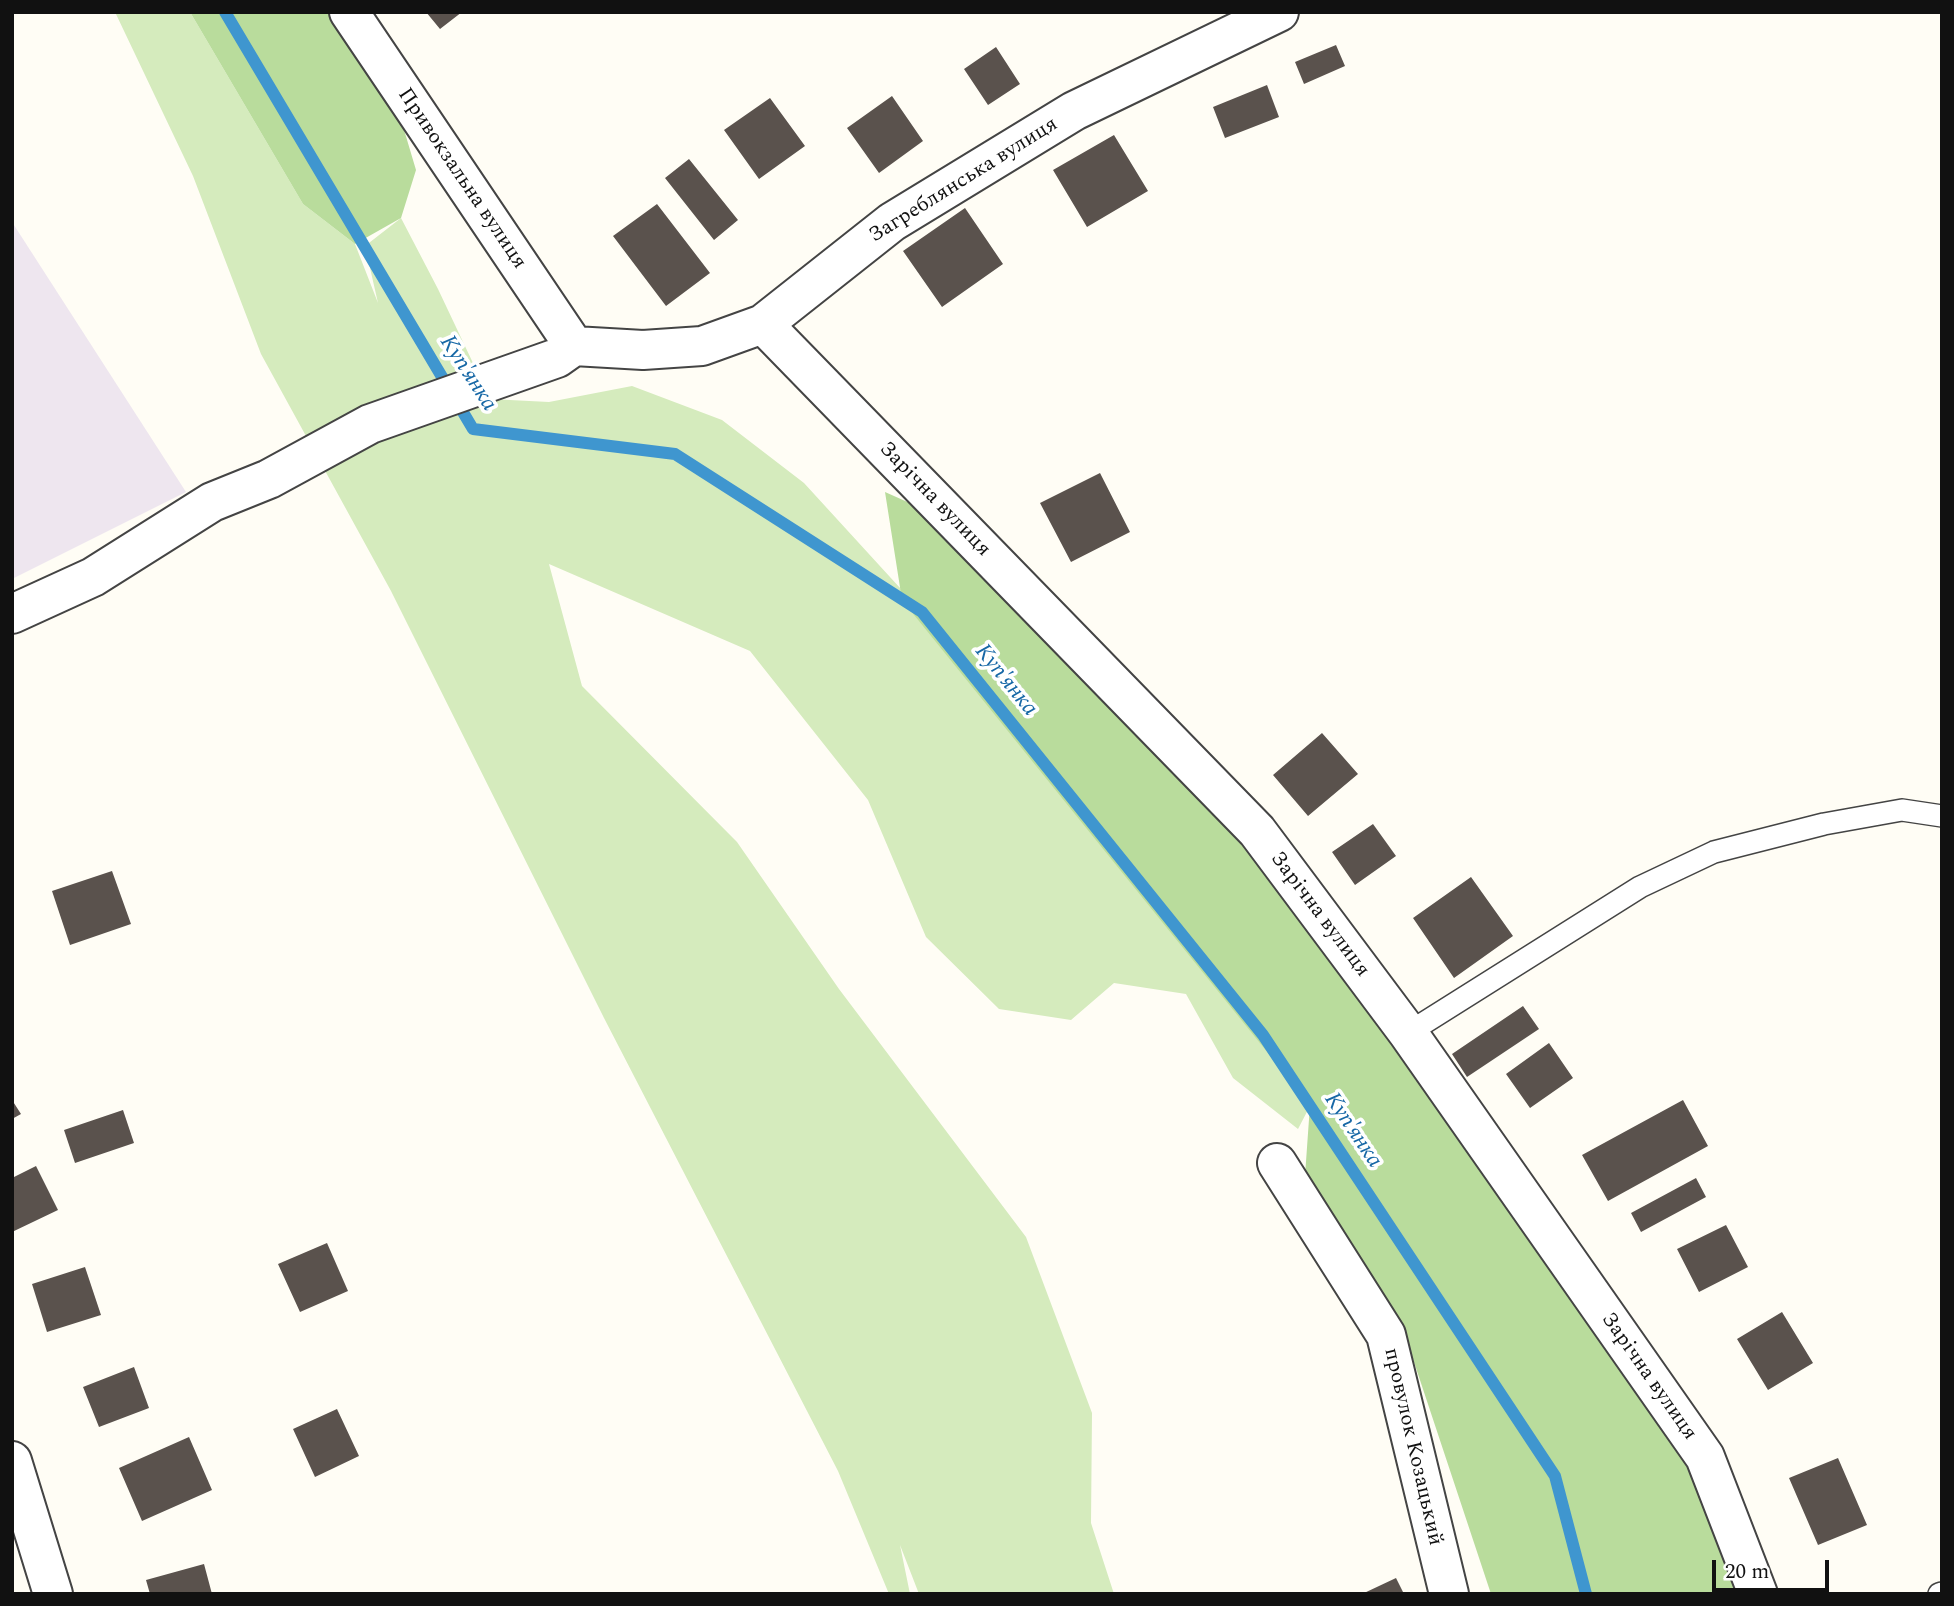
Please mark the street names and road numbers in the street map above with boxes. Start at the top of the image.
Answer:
street label: Привокзальна вулиця [391,84,531,274]
street label: Загреблянська вулиця [865,113,1063,249]
street label: Зарічна вулиця [873,437,995,563]
street label: Зарічна вулиця [1264,848,1374,982]
street label: Зарічна вулиця [1595,1308,1701,1446]
street label: провулок Козацький [1377,1346,1447,1548]

